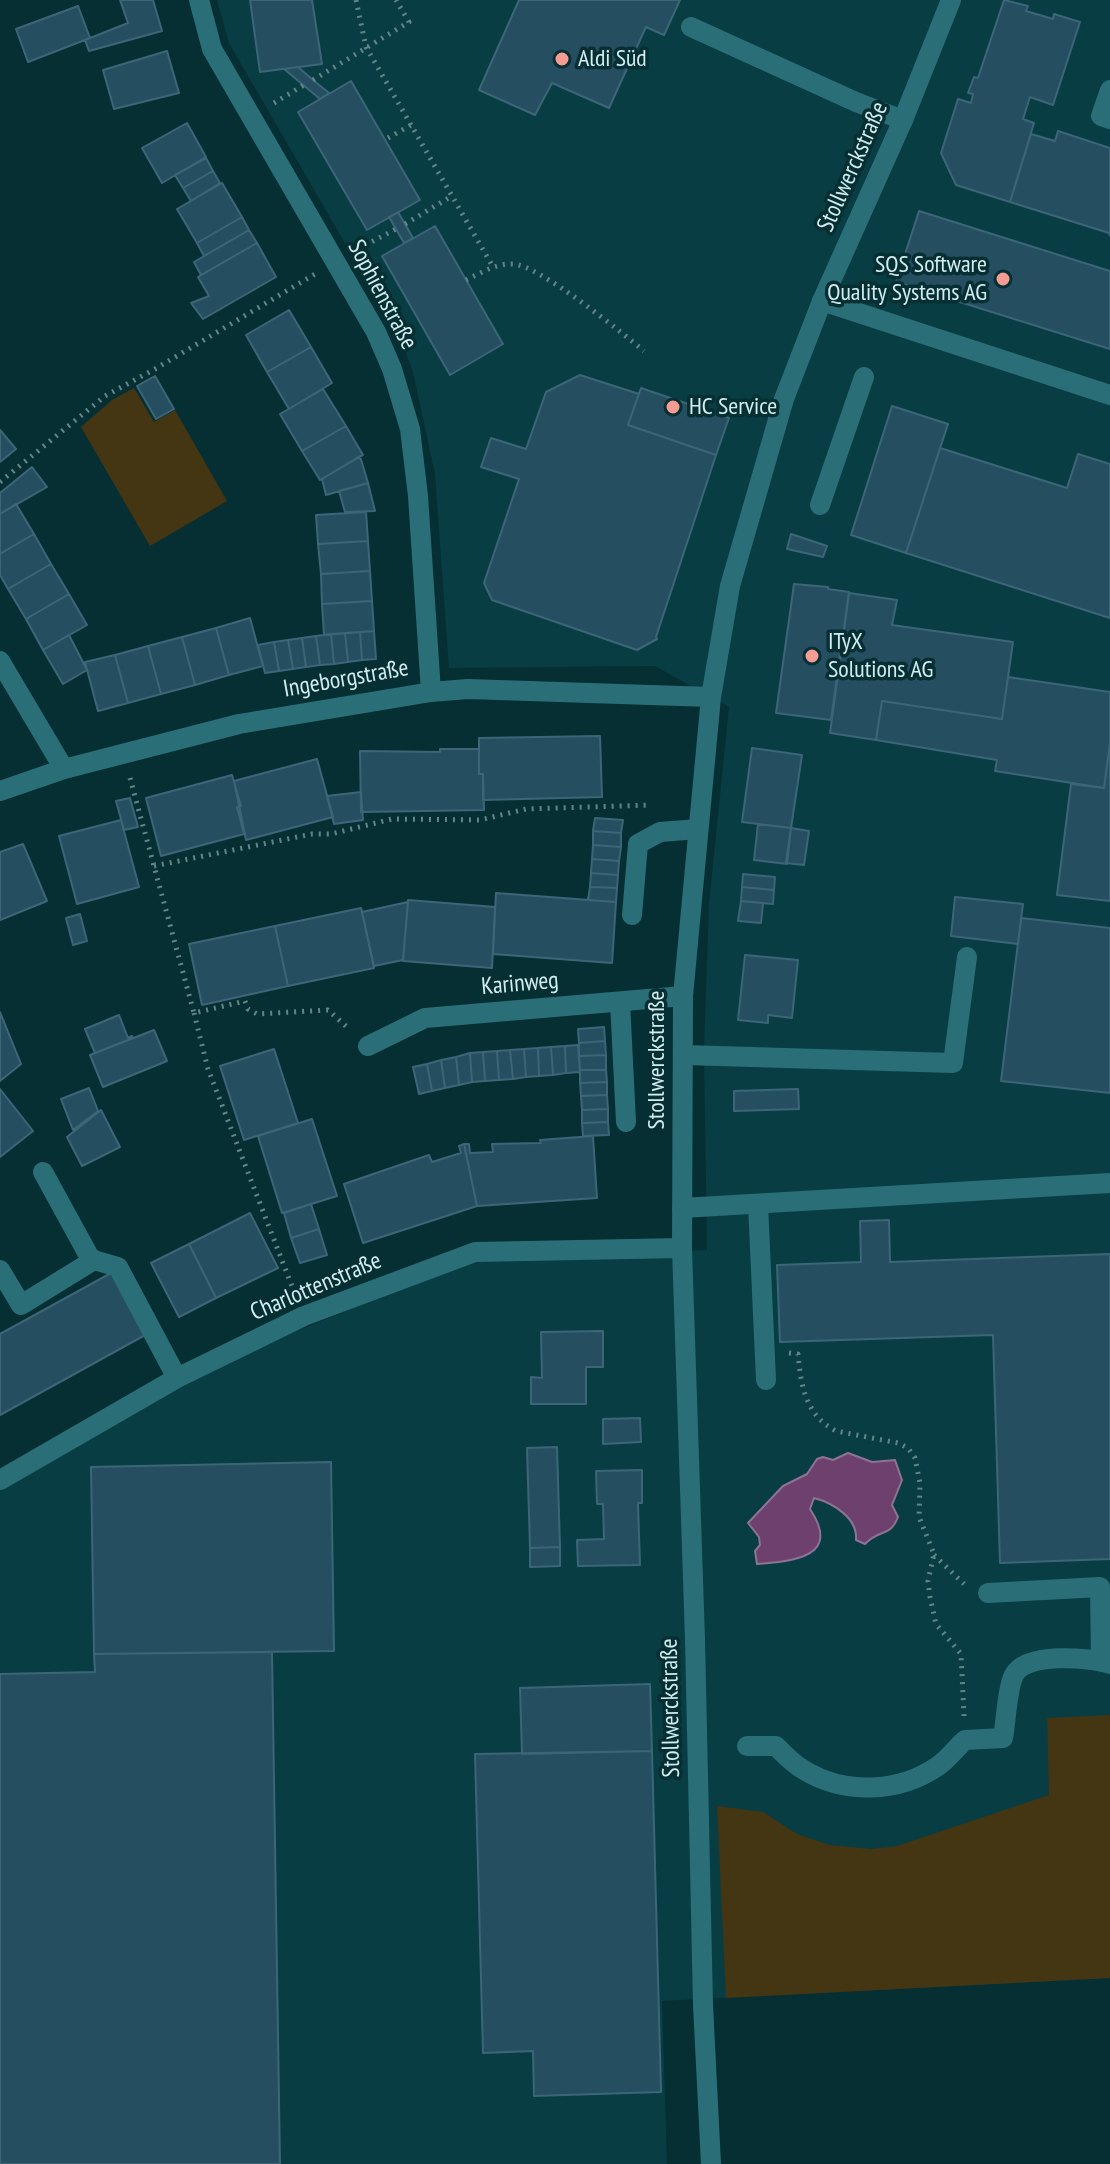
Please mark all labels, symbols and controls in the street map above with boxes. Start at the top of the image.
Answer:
place label: Aldi Süd [578,45,647,73]
marker: Aldi Süd [553,50,571,68]
street label: Stollwerckstraße [812,98,894,236]
street label: Sophienstraße [341,235,423,355]
place label: SQS Software Quality Systems AG [827,251,987,307]
marker: SQS Software Quality Systems AG [994,270,1012,288]
place label: HC Service [689,393,777,421]
marker: HC Service [664,398,682,416]
place label: ITyX Solutions AG [828,628,933,684]
marker: ITyX Solutions AG [803,647,821,665]
street label: Ingeborgstraße [281,654,411,704]
street label: Karinweg [480,966,560,1002]
street label: Stollwerckstraße [643,990,671,1130]
street label: Charlottenstraße [246,1246,386,1328]
street label: Stollwerckstraße [655,1638,687,1778]

